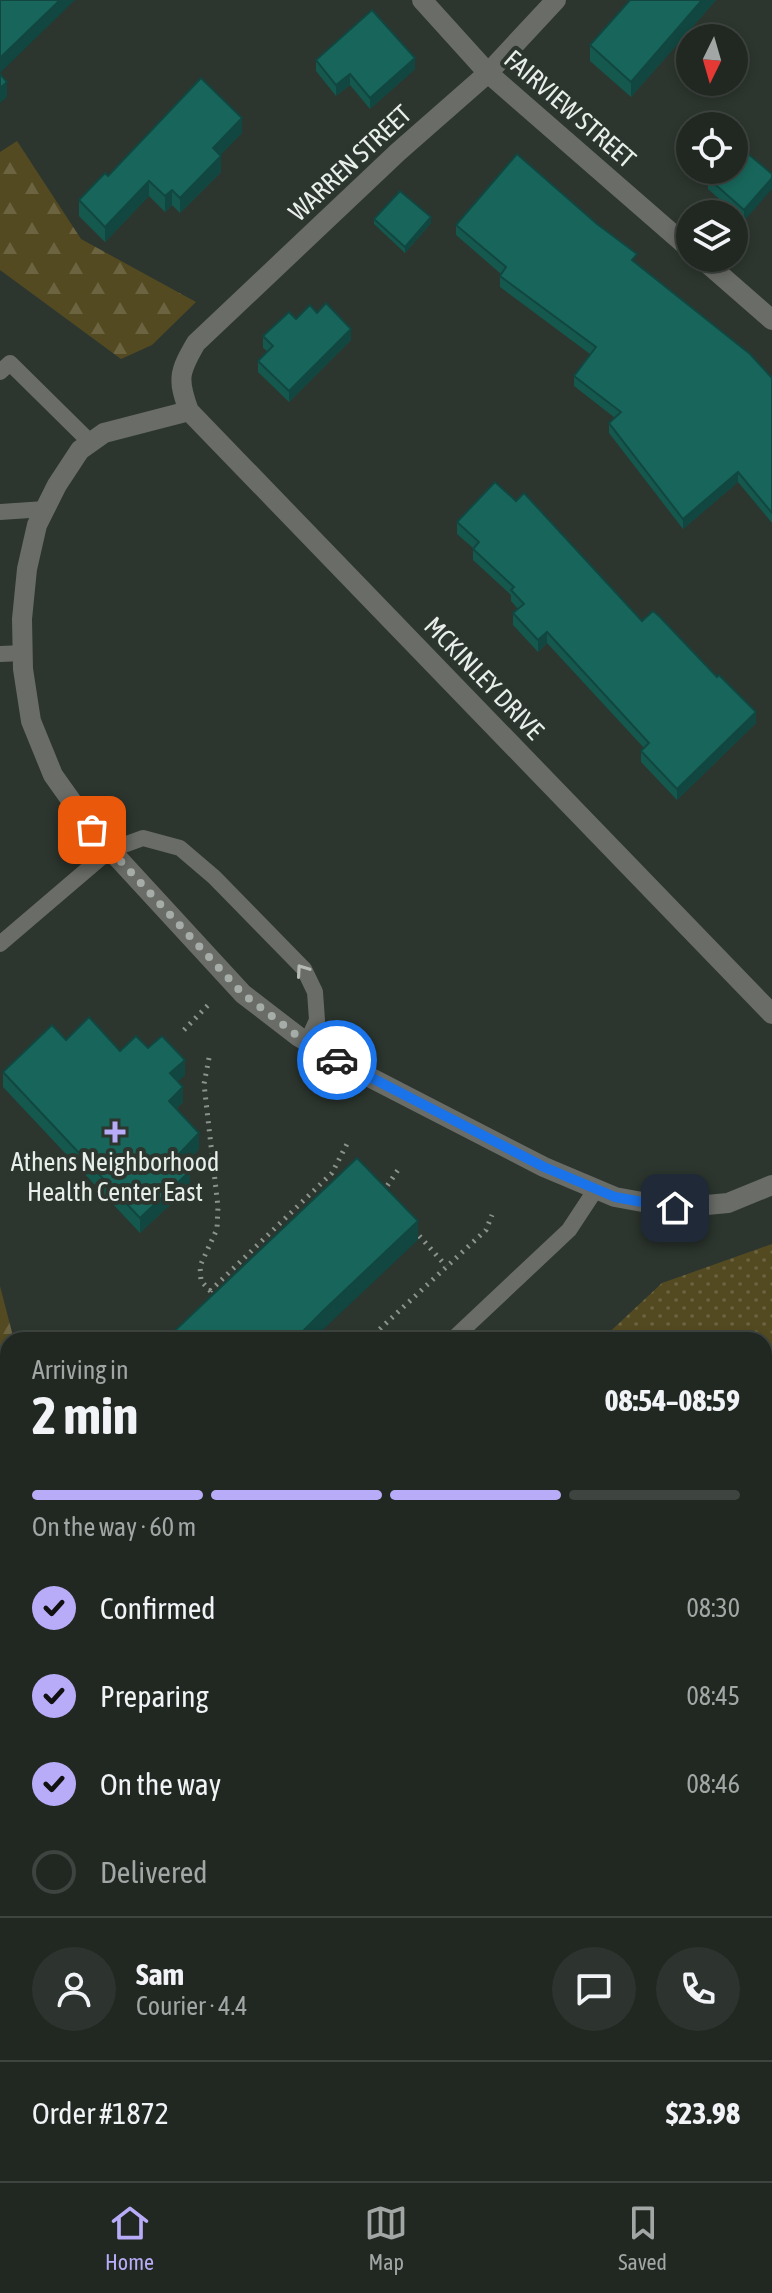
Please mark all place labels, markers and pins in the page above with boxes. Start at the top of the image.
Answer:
pin [58,796,126,864]
marker: Athens Neighborhood Health Center East [104,1121,126,1143]
place label: Athens Neighborhood Health Center East [11,1147,219,1207]
pin [641,1174,709,1242]

